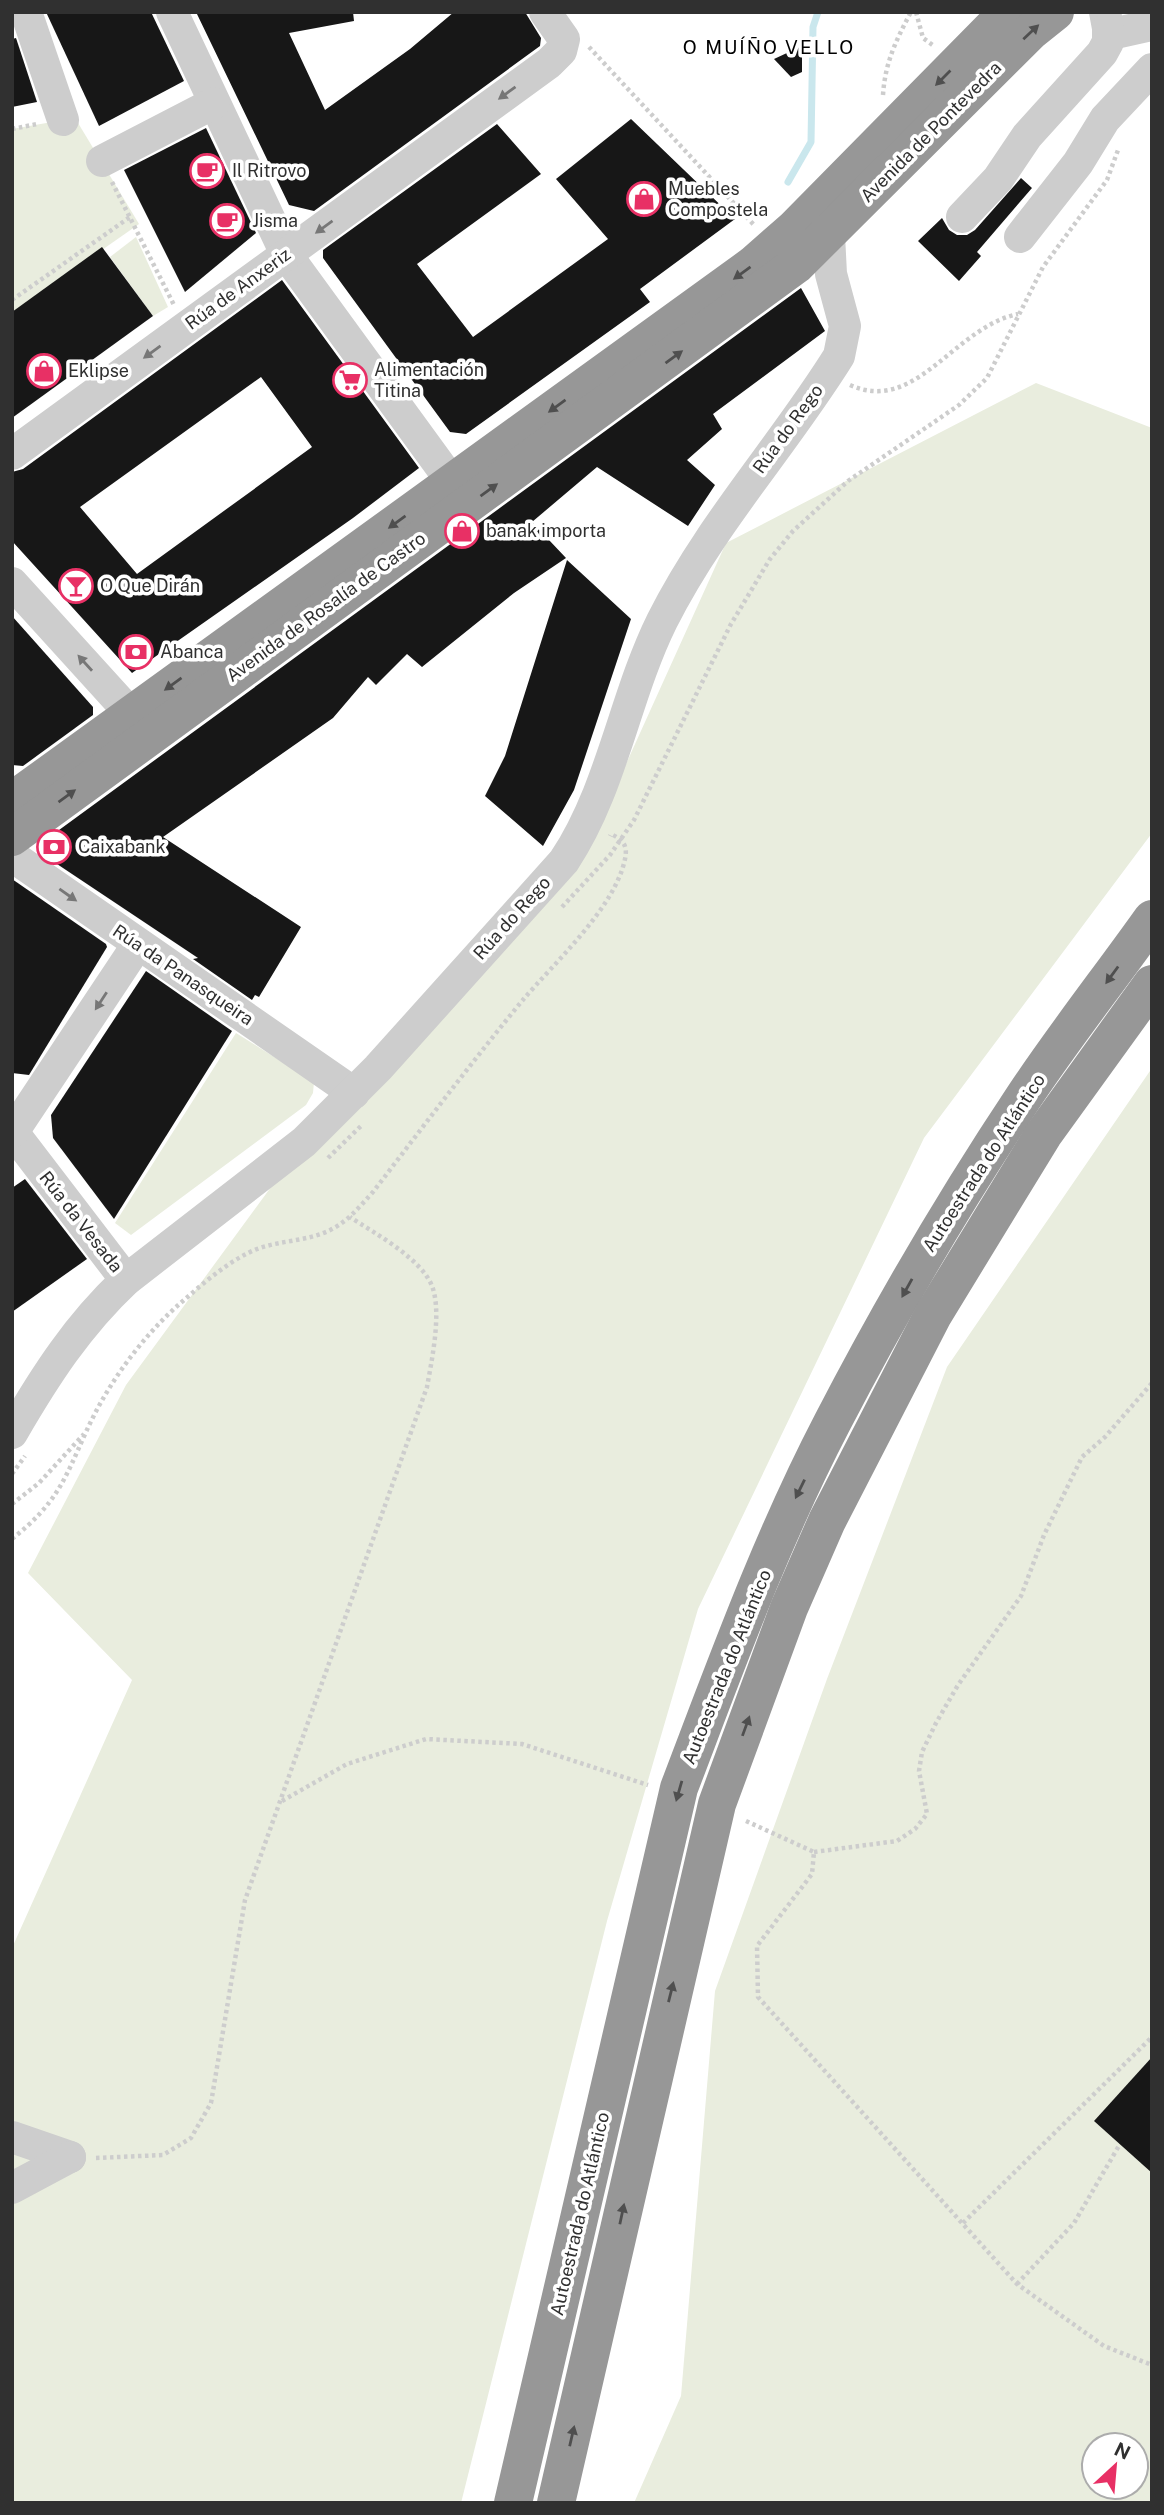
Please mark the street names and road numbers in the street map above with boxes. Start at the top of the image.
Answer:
street label: Avenida de Pontevedra [856,57,1005,206]
street label: Rúa de Anxeriz [181,243,294,334]
street label: Rúa do Rego [748,380,827,477]
street label: Avenida de Rosalía de Castro [222,527,429,686]
street label: Rúa do Rego [469,872,555,964]
street label: Rúa da Panasqueira [109,920,257,1029]
street label: Autoestrada do Atlántico [918,1070,1049,1256]
street label: Rúa da Vesada [35,1167,127,1276]
street label: Autoestrada do Atlántico [678,1566,775,1767]
street label: Autoestrada do Atlántico [546,2110,613,2318]

